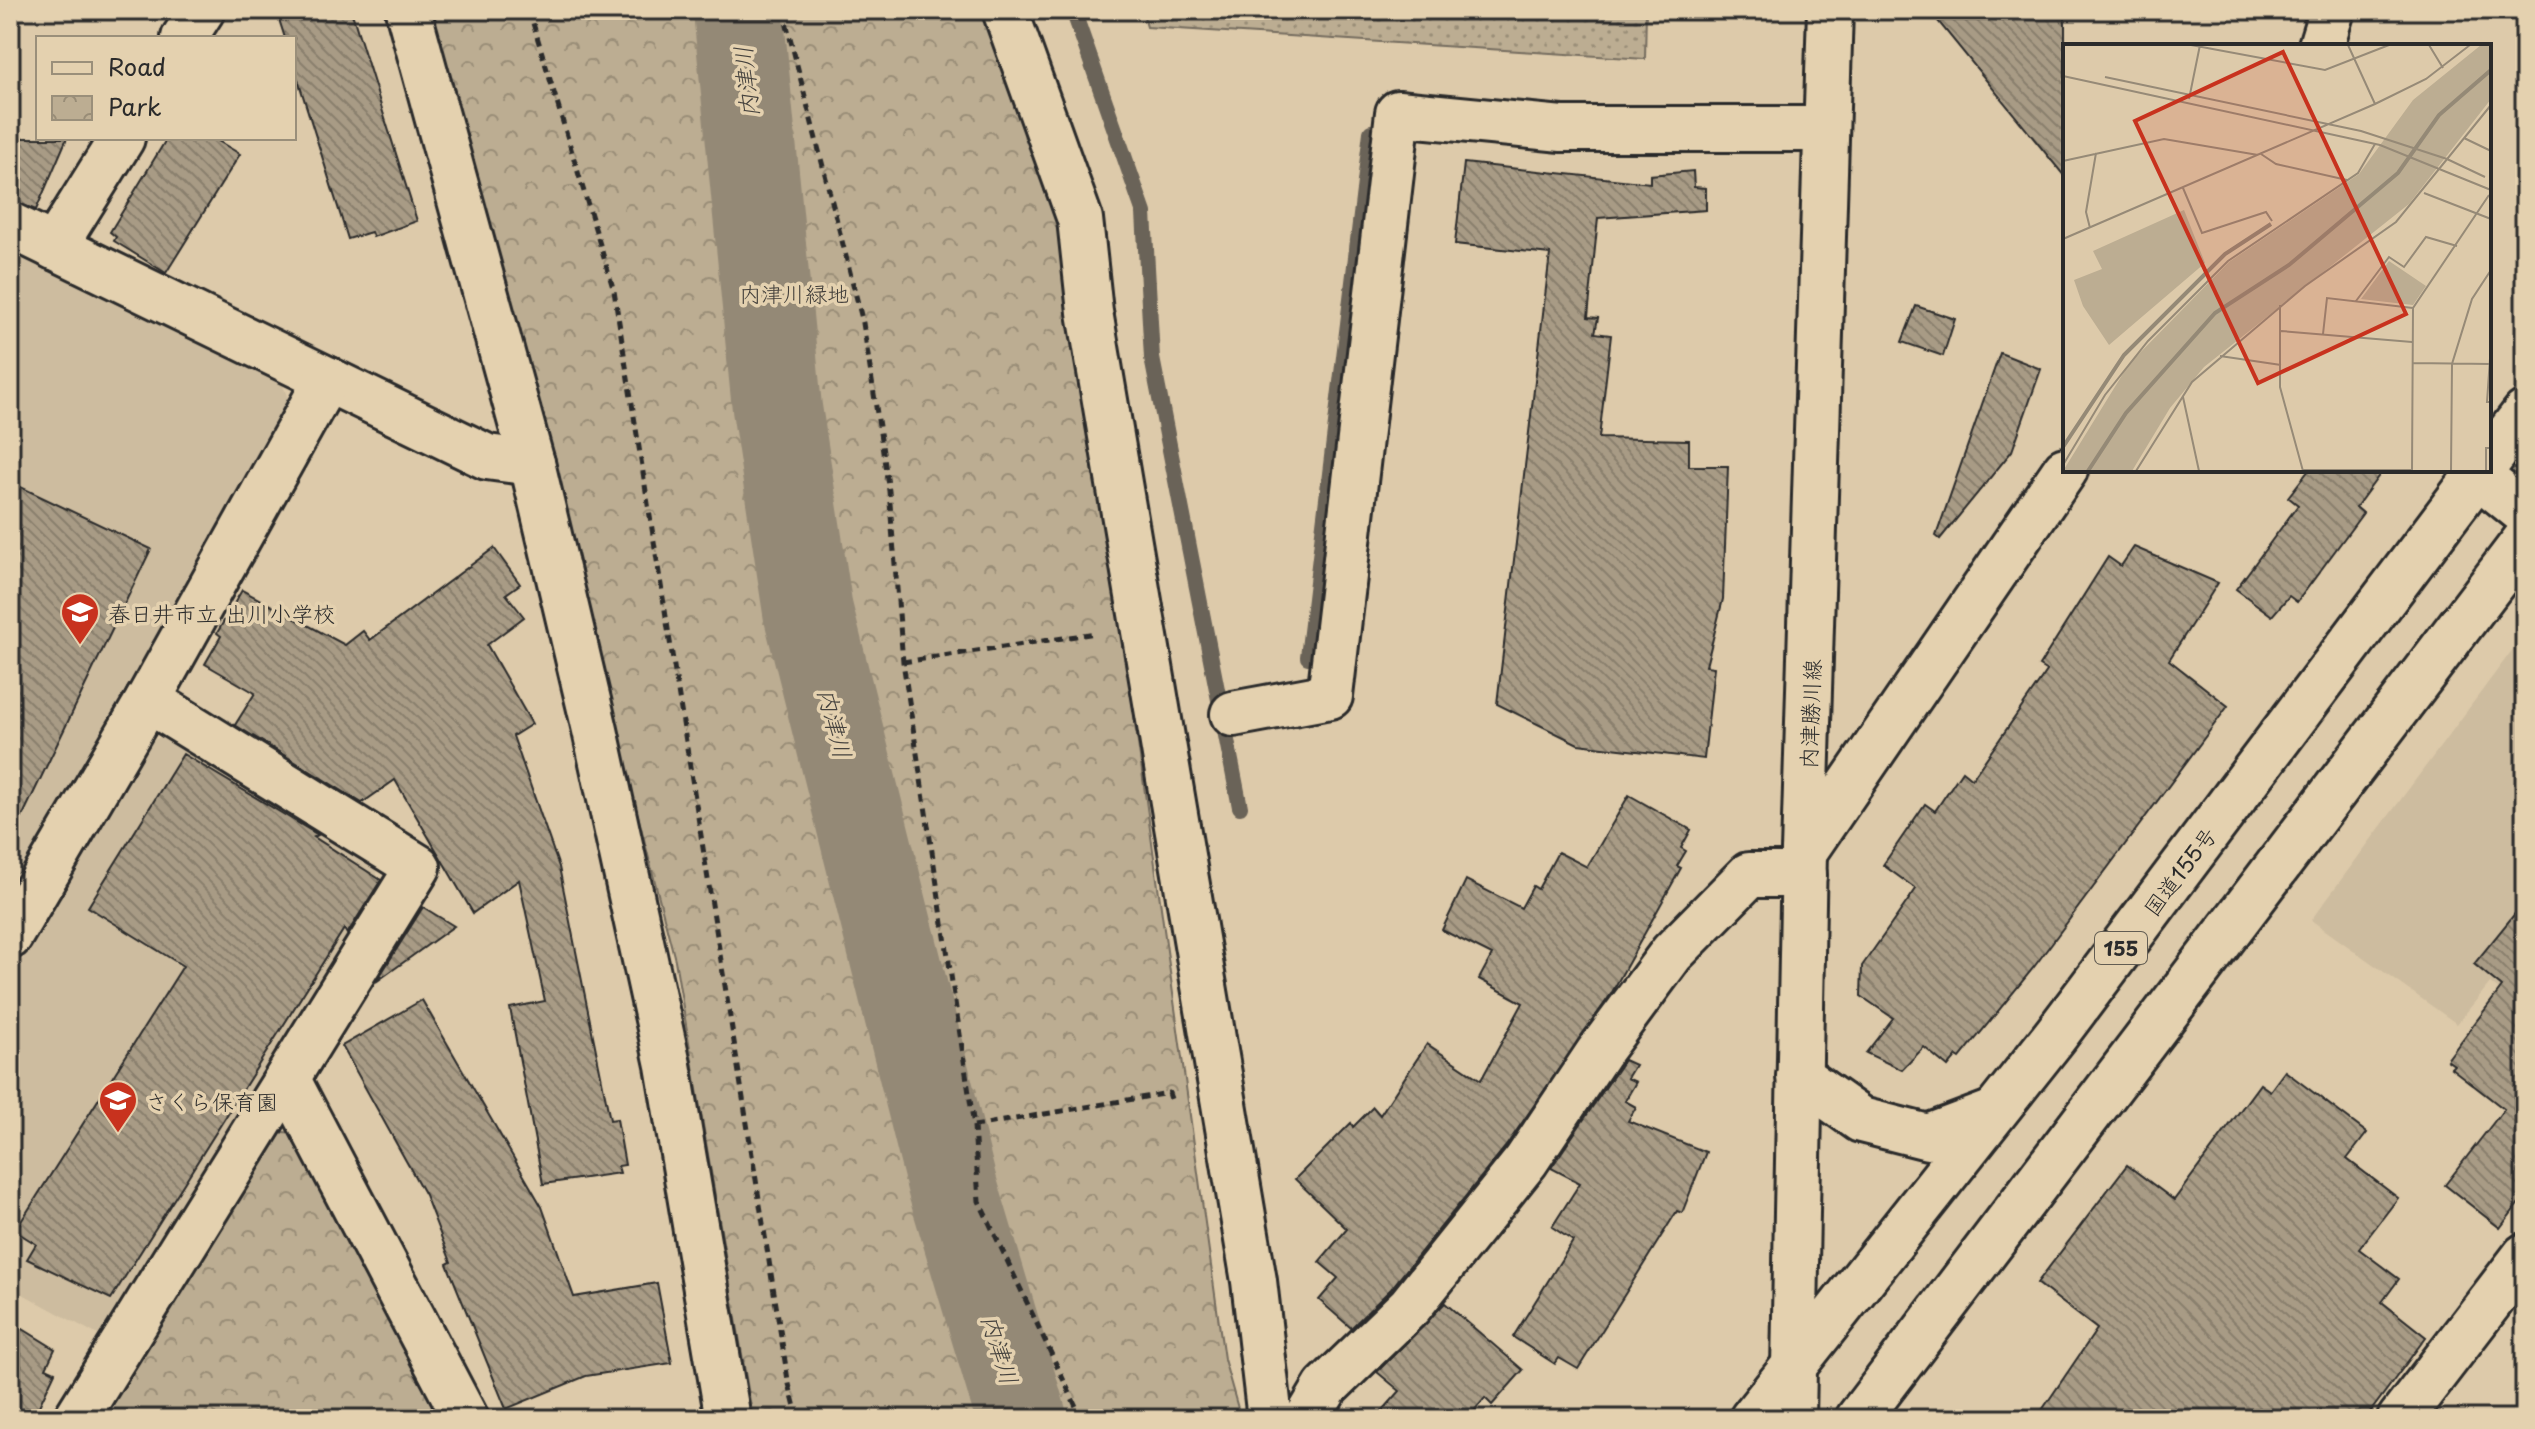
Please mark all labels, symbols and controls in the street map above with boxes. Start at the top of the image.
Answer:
legend [36,36,296,140]
water label: 内津川 [723,44,767,120]
inset map [2063,44,2491,472]
text: Road [108,48,166,84]
text: Park [108,88,162,124]
park label: 内津川緑地 [739,276,849,309]
school or university icon: 春日井市立 出川小学校 [59,591,101,646]
place label: 春日井市立 出川小学校 [108,596,335,629]
street label: 内津勝川線 [1791,658,1827,770]
water label: 内津川 [810,684,862,762]
street label: 国道155号 [2134,819,2224,923]
road number: 155 [2095,932,2147,964]
school or university icon: さくら保育園 [97,1079,139,1134]
place label: さくら保育園 [146,1084,278,1117]
water label: 内津川 [973,1309,1029,1389]

